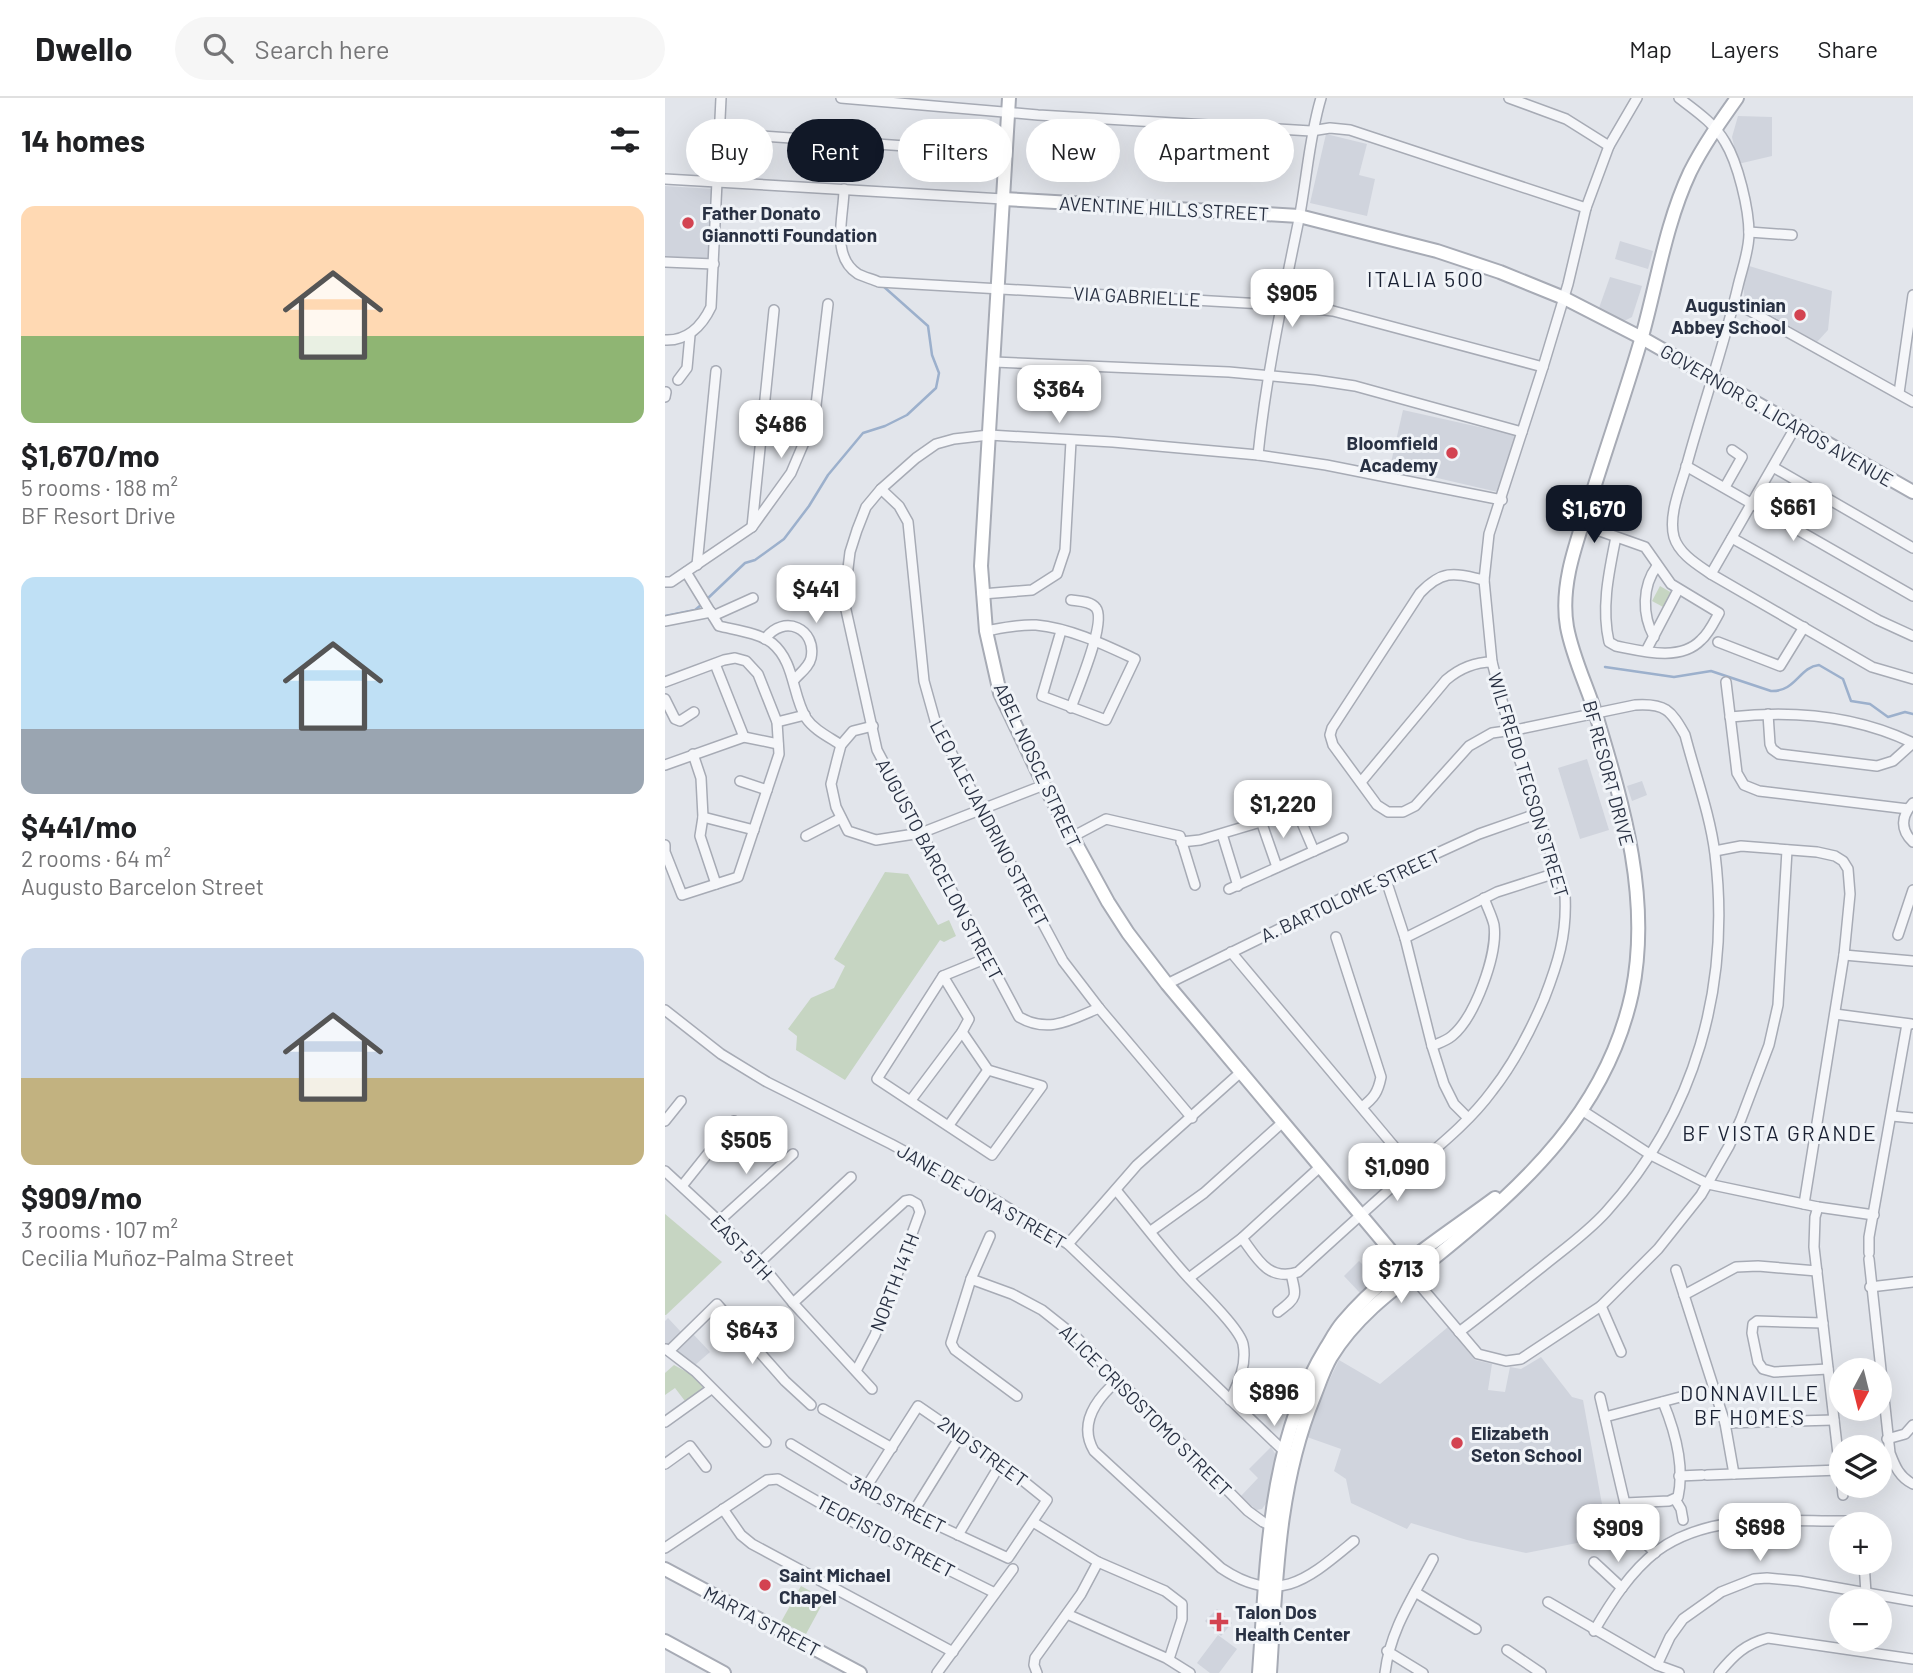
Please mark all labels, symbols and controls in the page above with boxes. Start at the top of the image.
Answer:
search box [175,17,665,80]
text: Dwello [35,28,133,68]
icon: search [199,29,237,67]
text: Search here [255,33,390,64]
text: Map [1629,34,1672,63]
text: Layers [1710,34,1779,63]
text: Share [1817,34,1878,63]
chip: Buy [686,119,773,182]
chip: Rent [787,119,884,182]
chip: Filters [898,119,1012,182]
chip: New [1026,119,1120,182]
chip: Apartment [1134,119,1294,182]
icon: filters [606,121,644,159]
text: 14 homes [21,122,145,158]
street label: AVENTINE HILLS STREET [1058,191,1270,225]
place label: Father Donato Giannotti Foundation [702,201,877,246]
marker: Father Donato Giannotti Foundation [680,215,696,231]
icon: home [270,252,396,378]
district label: ITALIA 500 [1367,266,1485,291]
pin: $905 [1251,270,1333,329]
text: $905 [1267,278,1317,306]
street label: VIA GABRIELLE [1073,281,1201,311]
place label: Augustinian Abbey School [1671,293,1786,338]
marker: Augustinian Abbey School [1792,307,1808,323]
street label: GOVERNOR G. LICAROS AVENUE [1657,339,1897,491]
pin: $364 [1018,366,1100,425]
text: $364 [1033,374,1085,402]
pin: $486 [740,400,822,460]
text: $486 [755,409,807,437]
place label: Bloomfield Academy [1347,431,1438,476]
text: $1,670/mo [21,437,160,473]
marker: Bloomfield Academy [1444,445,1460,461]
text: 5 rooms · 188 m² [21,473,178,501]
pin: $661 [1752,484,1834,543]
pin: $1,670 [1537,486,1651,545]
text: $661 [1770,492,1816,520]
text: $1,670 [1562,494,1626,522]
text: BF Resort Drive [21,501,176,529]
pin: $441 [775,566,857,625]
text: $441 [793,574,839,602]
icon: home [270,623,396,749]
street label: WILFREDO TECSON STREET [1484,670,1574,900]
street label: ABEL NOSCE STREET [990,679,1086,851]
street label: BF RESORT DRIVE [1579,698,1639,848]
street label: LEO ALEJANDRINO STREET [926,716,1054,930]
street label: AUGUSTO BARCELON STREET [872,754,1008,984]
pin: $1,220 [1226,780,1340,840]
text: $1,220 [1250,789,1316,817]
text: $441/mo [21,808,137,844]
street label: A. BARTOLOME STREET [1257,843,1443,947]
text: 2 rooms · 64 m² [21,844,171,872]
text: Augusto Barcelon Street [21,872,264,900]
icon: home [270,994,396,1120]
pin: $505 [705,1116,787,1176]
district label: BF VISTA GRANDE [1682,1120,1878,1145]
text: $505 [720,1125,772,1153]
street label: JANE DE JOYA STREET [894,1138,1070,1254]
pin: $1,090 [1340,1144,1454,1203]
text: $1,090 [1364,1152,1430,1180]
text: $909/mo [21,1179,142,1215]
street label: EAST 5TH [706,1210,778,1284]
text: 3 rooms · 107 m² [21,1215,178,1243]
street label: NORTH 14TH [865,1229,923,1335]
text: Cecilia Muñoz-Palma Street [21,1243,294,1271]
pin: $713 [1360,1246,1442,1305]
text: $713 [1378,1254,1424,1282]
pin: $643 [711,1306,793,1366]
text: $643 [726,1315,778,1343]
street label: ALICE CRISOSTOMO STREET [1055,1319,1237,1501]
north arrow [1829,1358,1892,1421]
map controls [1829,1358,1892,1652]
pin: $896 [1233,1368,1315,1428]
text: $896 [1249,1377,1299,1405]
district label: DONNAVILLE BF HOMES [1680,1380,1820,1429]
street label: 2ND STREET [934,1411,1032,1491]
place label: Elizabeth Seton School [1471,1421,1582,1466]
marker: Elizabeth Seton School [1449,1435,1465,1451]
button: layers [1829,1435,1892,1498]
street label: 3RD STREET [846,1470,950,1538]
street label: TEOFISTO STREET [813,1490,959,1582]
pin: $909 [1577,1504,1659,1564]
pin: $698 [1719,1504,1801,1563]
text: $698 [1735,1512,1785,1540]
button: + [1829,1512,1892,1575]
text: $909 [1593,1513,1643,1541]
place label: Saint Michael Chapel [779,1563,891,1608]
marker: Saint Michael Chapel [757,1577,773,1593]
street label: MARTA STREET [700,1581,824,1661]
button: − [1829,1589,1892,1652]
place label: Talon Dos Health Center [1235,1600,1351,1645]
marker: Talon Dos Health Center [1209,1612,1229,1632]

